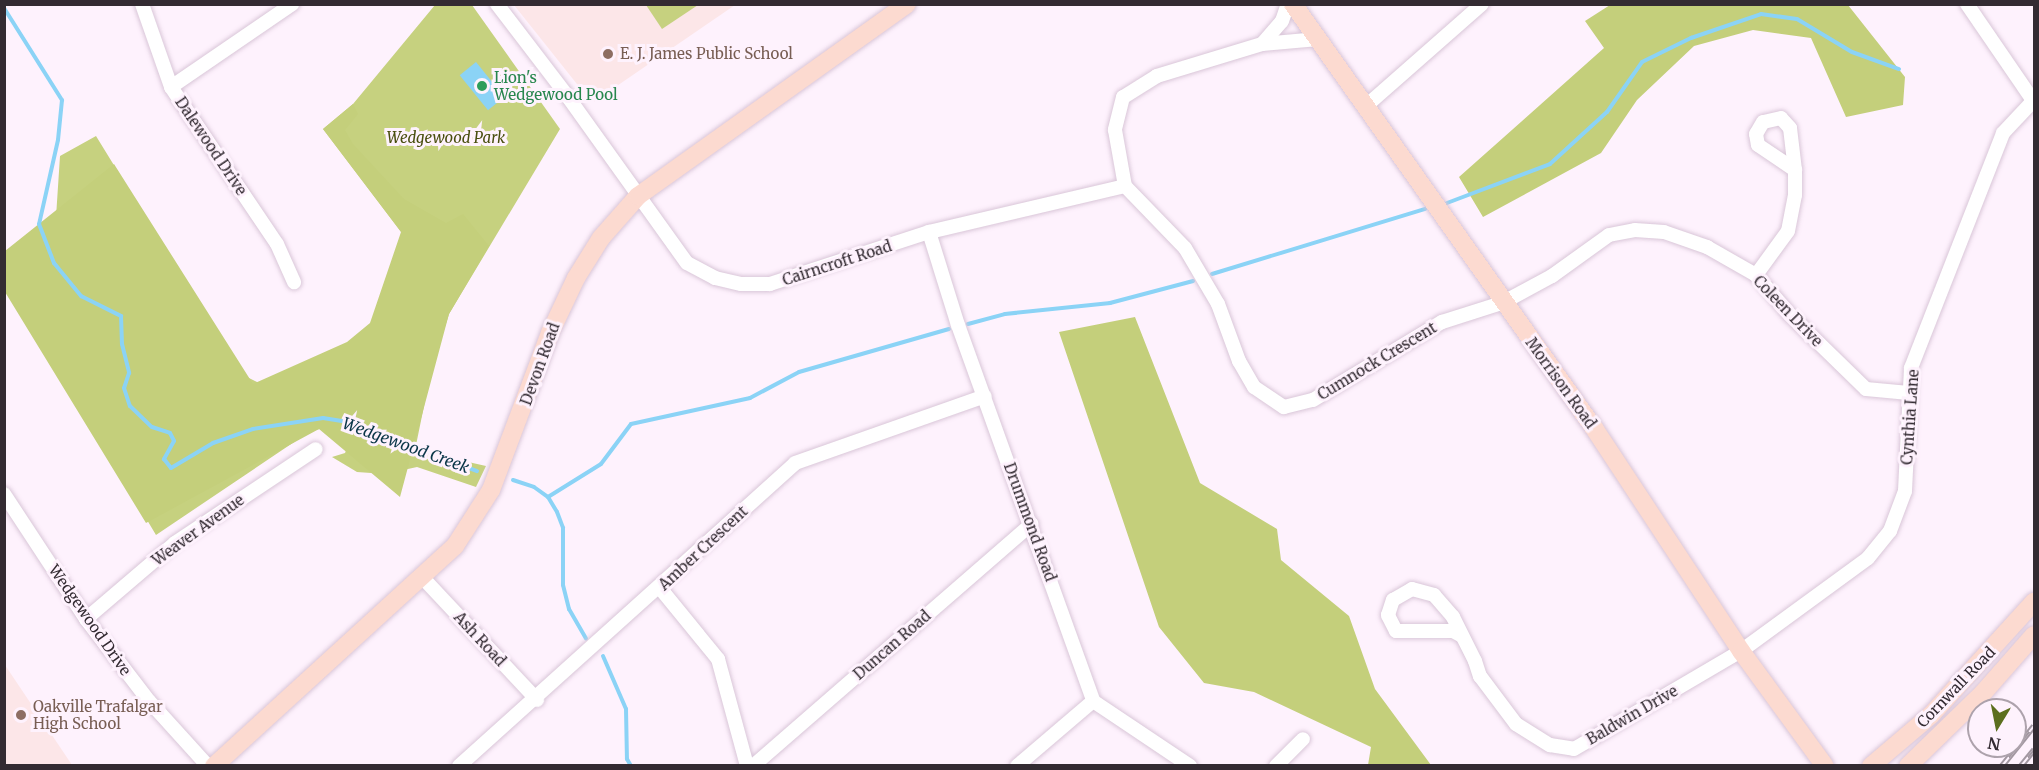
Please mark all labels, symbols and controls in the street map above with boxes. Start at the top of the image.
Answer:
place label: E. J. James Public School [620,45,793,63]
marker: E. J. James Public School [601,47,615,61]
place label: Lion's Wedgewood Pool [494,68,618,103]
marker: Lion's Wedgewood Pool [475,79,489,93]
street label: Dalewood Drive [172,94,250,198]
park label: Wedgewood Park [387,129,505,147]
street label: Cairncroft Road [780,237,894,289]
street label: Coleen Drive [1750,272,1826,350]
street label: Cumnock Crescent [1314,318,1440,404]
street label: Devon Road [517,320,563,408]
street label: Morrison Road [1522,334,1600,432]
street label: Cynthia Lane [1898,369,1922,465]
water label: Wedgewood Creek [340,413,472,477]
street label: Drummond Road [1000,460,1060,584]
street label: Weaver Avenue [149,491,247,569]
street label: Amber Crescent [655,502,751,594]
street label: Wedgewood Drive [45,561,135,679]
street label: Duncan Road [850,607,934,683]
street label: Ash Road [450,608,510,670]
street label: Cornwall Road [1913,643,1999,731]
street label: Baldwin Drive [1583,682,1681,748]
place label: Oakville Trafalgar High School [33,697,163,732]
north arrow [1967,698,2027,758]
marker: Oakville Trafalgar High School [14,708,28,722]
text: N [1986,733,2002,755]

